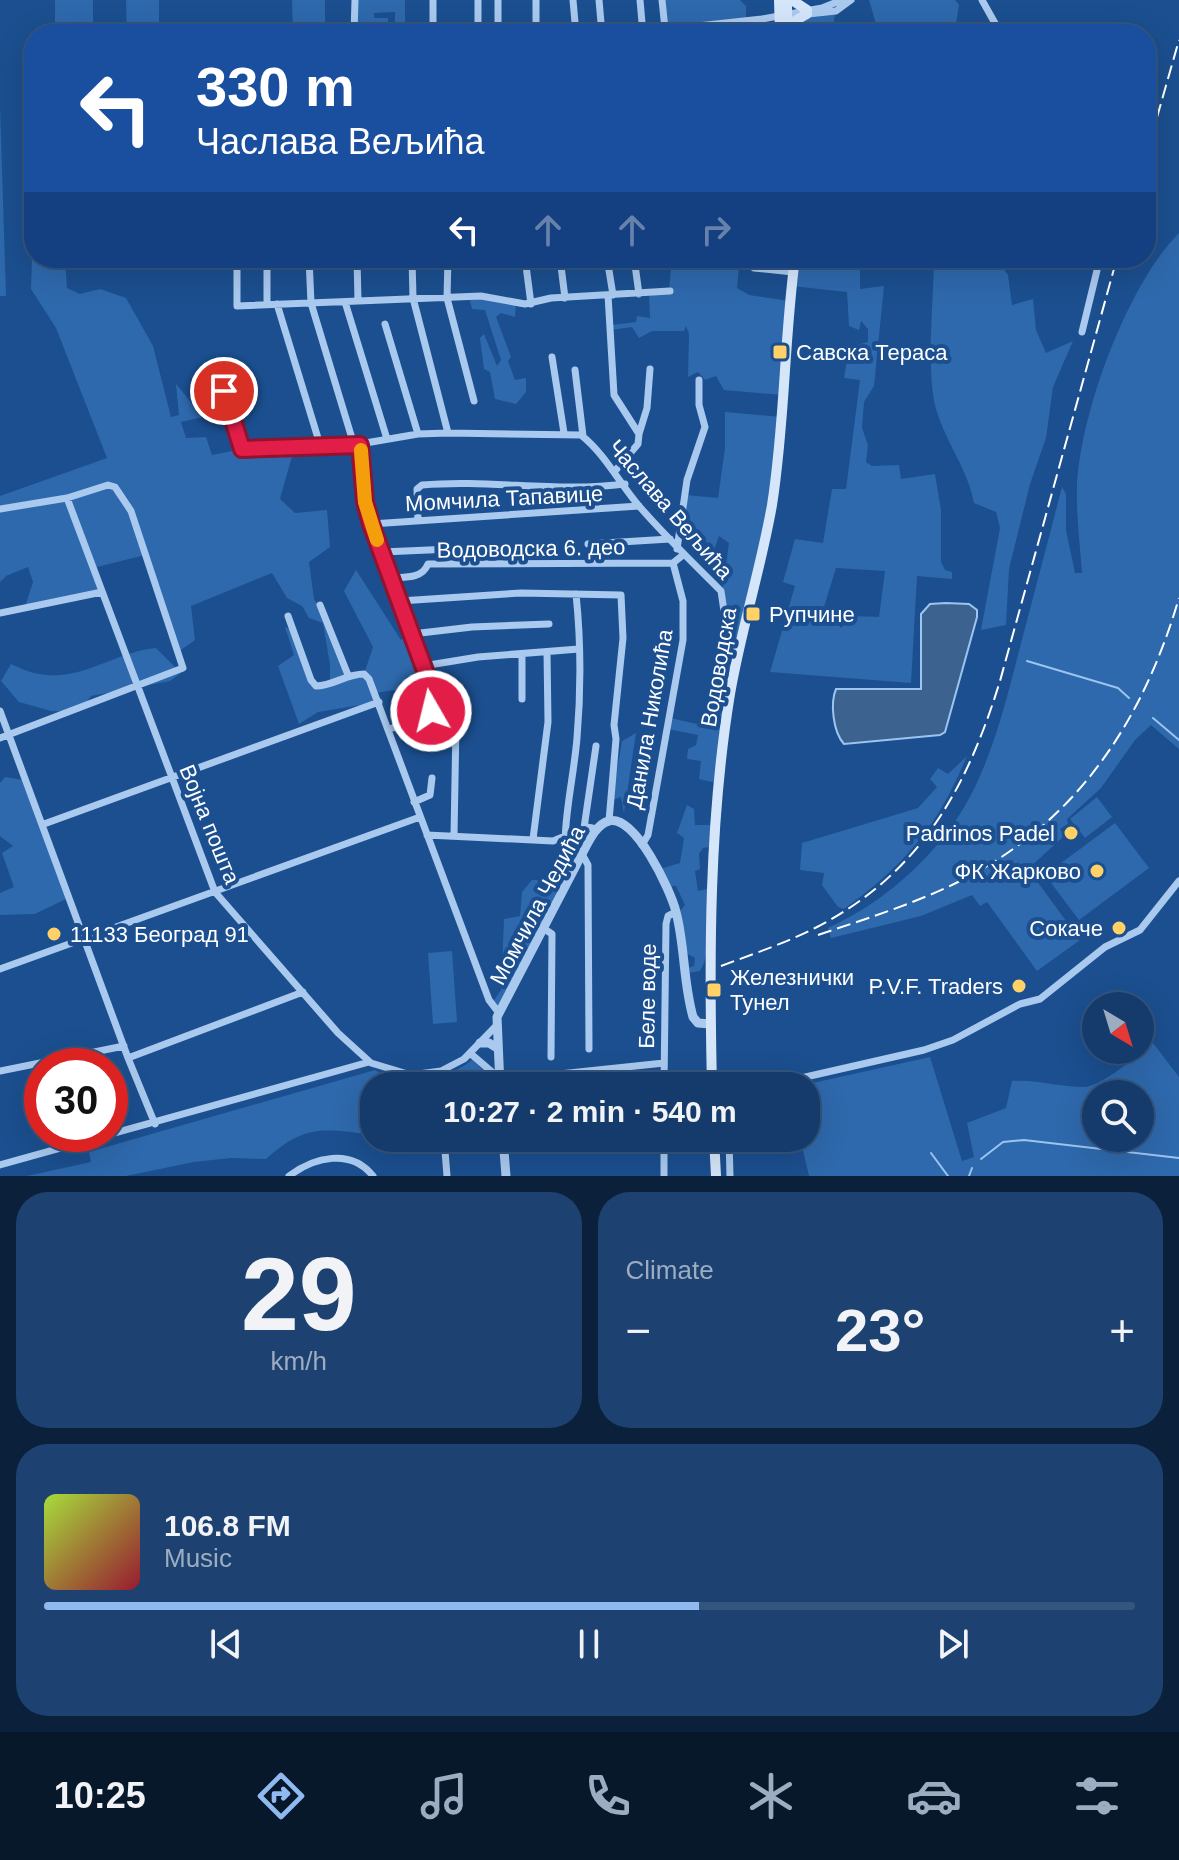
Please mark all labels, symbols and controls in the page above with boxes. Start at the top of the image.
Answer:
text: 330 m [196,55,355,118]
icon: left [64,56,168,160]
text: Часлава Вељића [196,121,485,162]
icon: left [442,208,486,252]
icon: ahead [526,208,570,252]
icon: ahead [610,208,654,252]
icon: right [694,208,738,252]
place label: Савска Тераса [796,340,948,365]
marker: Савска Тераса [771,343,789,361]
pin [190,357,258,425]
icon: arrive [202,369,246,413]
street label: Часлава Вељића [603,435,738,585]
street label: Момчила Тапавице [404,481,604,516]
street label: Водоводска 6. део [436,534,626,563]
place label: Рупчине [769,602,855,627]
street label: Водоводска [696,605,741,729]
marker: Рупчине [744,605,762,623]
street label: Данила Николића [621,626,678,811]
position arrow [389,669,473,753]
street label: Војна пошта [174,761,245,888]
street label: Момчила Чедића [485,821,590,989]
place label: Padrinos Padel [906,821,1055,846]
marker: Padrinos Padel [1062,824,1080,842]
place label: ФК Жарково [955,859,1081,884]
marker: ФК Жарково [1088,862,1106,880]
place label: Сокаче [1029,916,1103,941]
marker: Сокаче [1110,919,1128,937]
place label: 11133 Београд 91 [70,922,249,947]
marker: 11133 Београд 91 [45,925,63,943]
street label: Беле воде [634,943,661,1049]
place label: Железнички Тунел [730,965,854,1015]
place label: P.V.F. Traders [868,974,1003,999]
marker: P.V.F. Traders [1010,977,1028,995]
marker: Железнички Тунел [705,981,723,999]
north arrow [1082,992,1154,1064]
map controls [1082,992,1154,1152]
speed limit sign: 30 [24,1048,128,1152]
button: search [1082,1080,1154,1152]
text: 10:27 · 2 min · 540 m [443,1095,737,1128]
text: 29 [241,1236,357,1352]
text: Climate [626,1255,714,1285]
text: 23° [835,1297,926,1364]
text: − [626,1306,651,1355]
text: + [1109,1306,1135,1355]
text: km/h [271,1346,327,1376]
text: 106.8 FM [164,1509,291,1542]
text: Music [164,1543,232,1573]
icon: previous [204,1622,248,1666]
icon: pause [567,1622,611,1666]
icon: next [931,1622,975,1666]
icon: directions [253,1768,309,1824]
icon: music [416,1768,472,1824]
icon: phone [580,1768,636,1824]
icon: climate [743,1768,799,1824]
icon: car [906,1768,962,1824]
icon: filters [1069,1768,1125,1824]
text: 10:25 [54,1775,146,1816]

